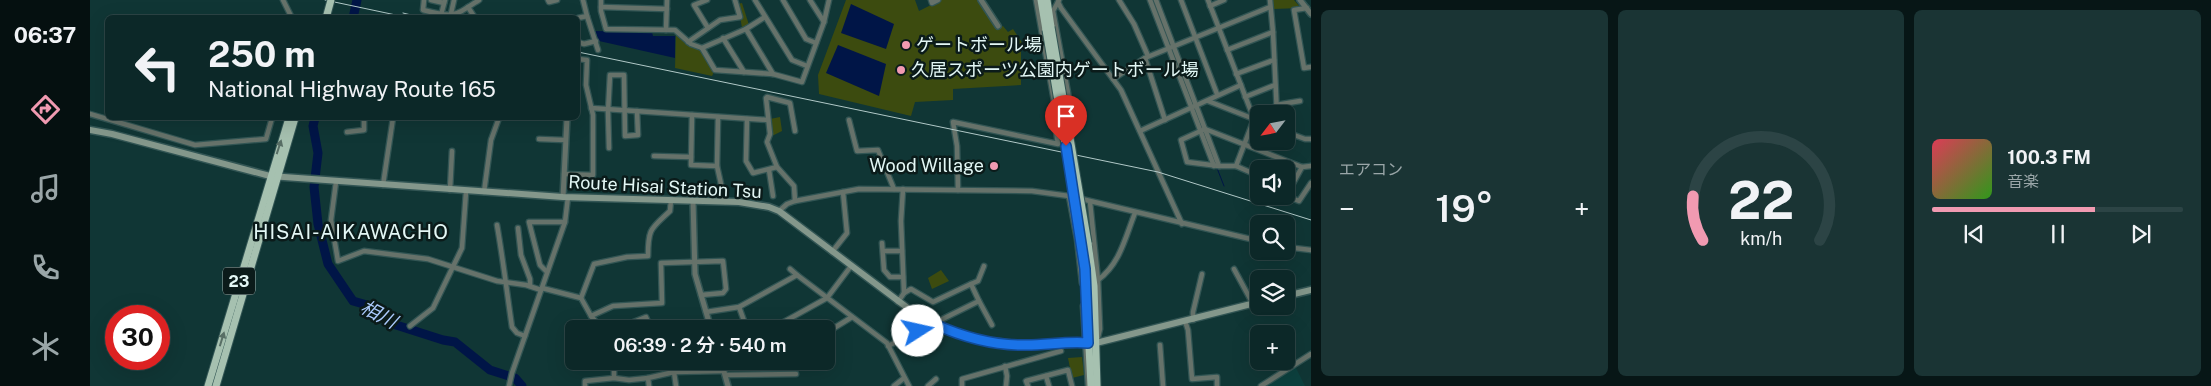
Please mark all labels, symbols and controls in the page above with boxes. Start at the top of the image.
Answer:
text: 06:37 [14,22,76,48]
text: 250 m [208,34,316,75]
place label: ゲートボール場 [916,34,1042,55]
icon: left [125,35,190,100]
marker: ゲートボール場 [900,39,912,51]
place label: 久居スポーツ公園内ゲートボール場 [911,59,1199,80]
marker: 久居スポーツ公園内ゲートボール場 [895,64,907,76]
text: National Highway Route 165 [208,76,496,102]
icon: directions [28,92,63,127]
pin [1045,95,1087,146]
icon: arrive [1052,102,1080,130]
north arrow [1250,105,1295,150]
map controls [1250,105,1295,370]
one-way arrow [276,139,284,154]
text: 100.3 FM [2007,146,2091,168]
place label: Wood Willage [869,155,984,176]
marker: Wood Willage [988,160,1000,172]
button: sound [1250,160,1295,205]
text: エアコン [1339,160,1403,179]
text: 22 [1728,170,1794,231]
icon: music [28,171,63,206]
street label: Route Hisai Station Tsu [568,171,762,202]
text: 音楽 [2007,172,2039,191]
text: 19° [1435,186,1493,231]
text: − [1339,192,1355,225]
text: + [1574,192,1590,225]
button: search [1250,215,1295,260]
district label: HISAI-AIKAWACHO [253,220,449,244]
icon: previous [1960,220,1988,248]
icon: pause [2044,220,2072,248]
icon: next [2127,220,2155,248]
text: km/h [1740,228,1782,249]
icon: phone [28,250,63,285]
road number: 23 [223,268,255,294]
button: layers [1250,270,1295,315]
water label: 相川 [357,296,403,333]
position arrow [891,304,943,356]
speed limit sign: 30 [105,305,170,370]
button: + [1250,325,1295,370]
icon: climate [28,329,63,364]
one-way arrow [218,332,226,347]
text: 06:39 · 2 分 · 540 m [613,334,787,356]

